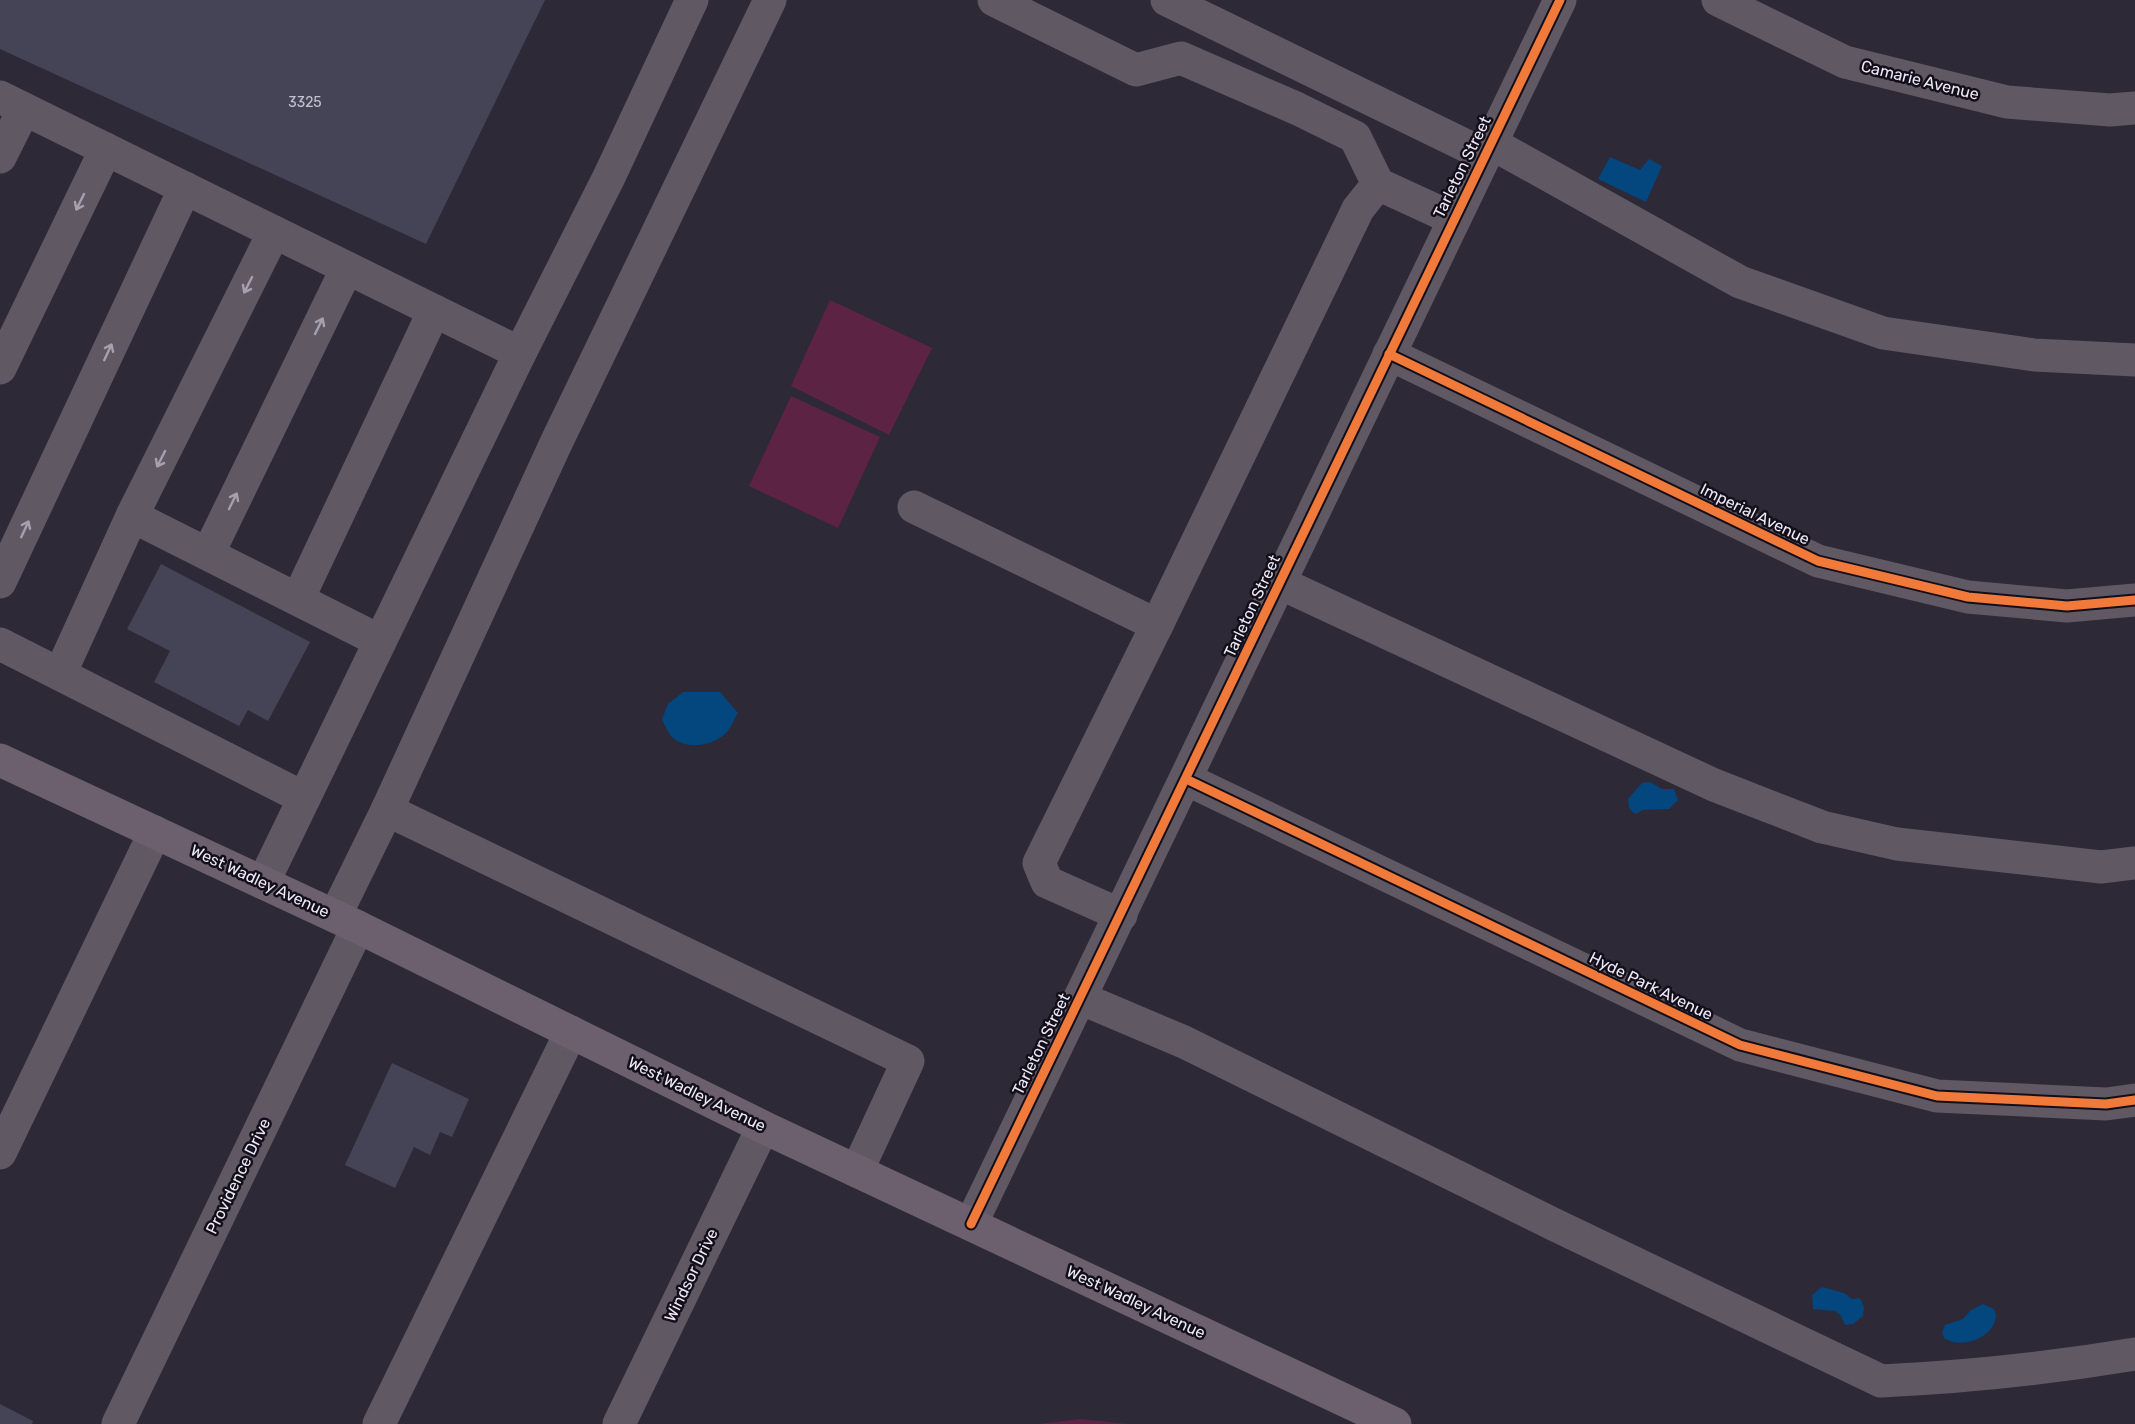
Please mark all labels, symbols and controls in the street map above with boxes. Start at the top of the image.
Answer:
street label: Camarie Avenue [1859,56,1981,104]
house number: 3325 [288,94,322,111]
street label: Tarleton Street [1429,113,1495,221]
one-way arrow [74,193,86,211]
one-way arrow [242,275,253,293]
one-way arrow [313,317,325,335]
one-way arrow [103,344,114,362]
one-way arrow [154,450,166,468]
street label: Imperial Avenue [1697,479,1813,549]
one-way arrow [228,493,240,511]
one-way arrow [19,520,31,538]
street label: Tarleton Street [1220,552,1284,660]
street label: West Wadley Avenue [188,841,332,921]
street label: Hyde Park Avenue [1586,948,1716,1024]
street label: Tarleton Street [1008,990,1074,1098]
street label: West Wadley Avenue [625,1052,769,1136]
street label: Providence Drive [202,1115,274,1237]
street label: Windsor Drive [660,1225,722,1325]
street label: West Wadley Avenue [1064,1262,1208,1342]

